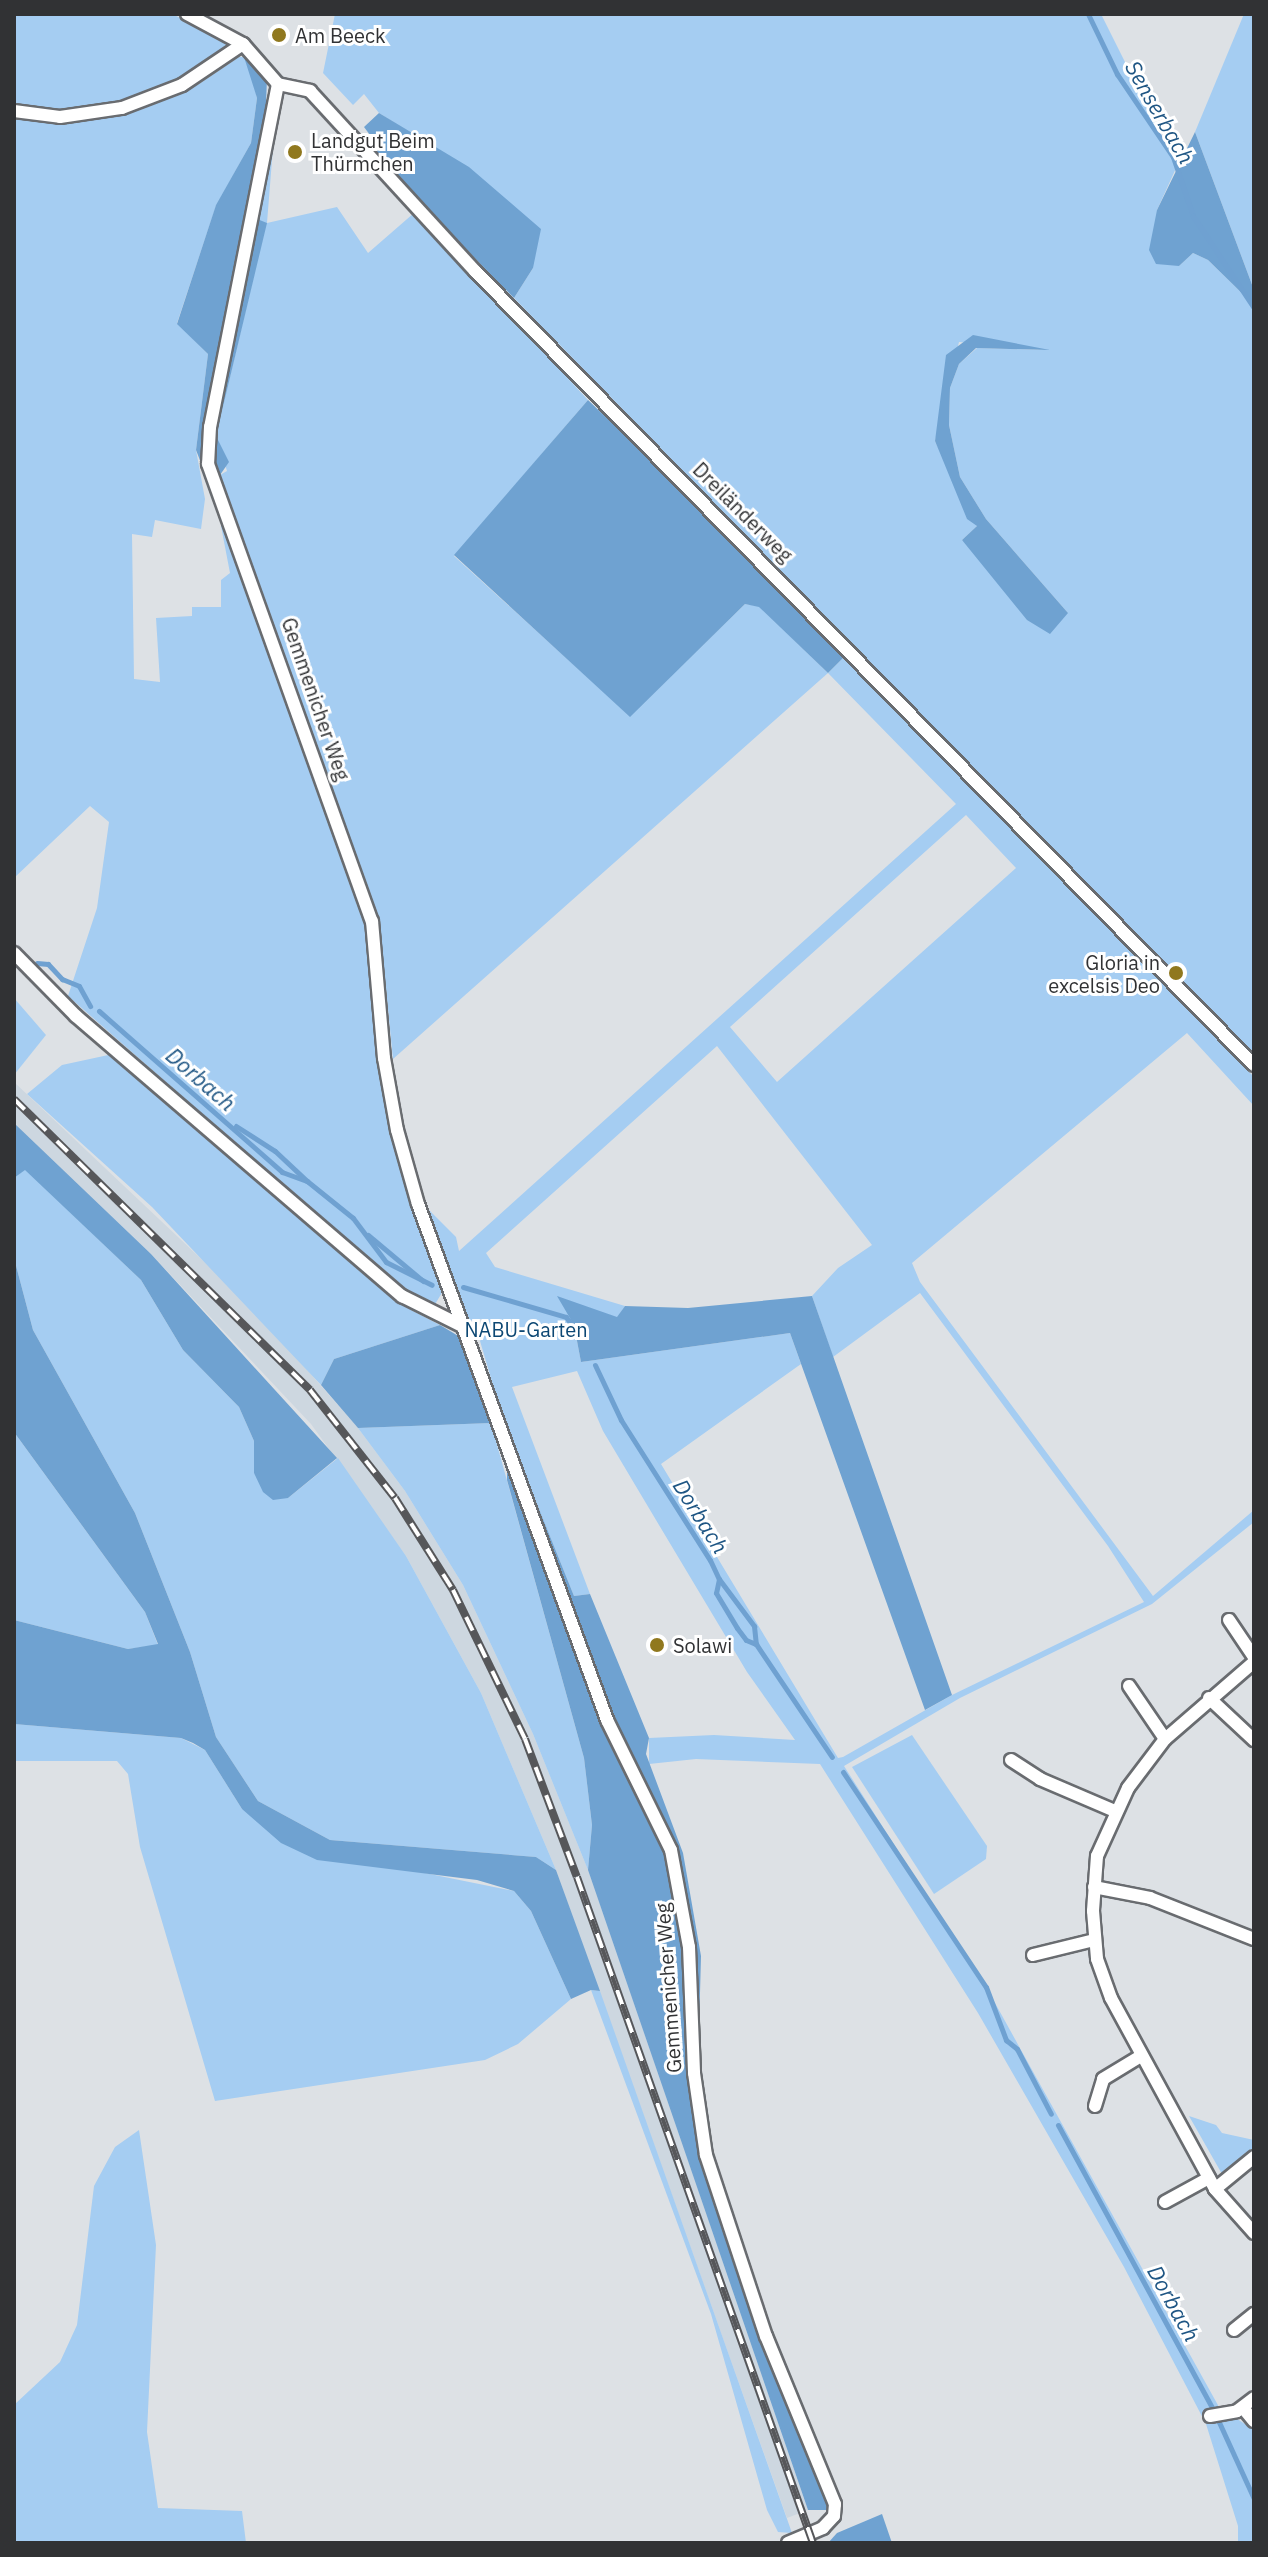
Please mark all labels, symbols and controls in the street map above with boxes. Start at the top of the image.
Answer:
place label: Am Beeck [295,23,386,47]
marker: Am Beeck [270,26,288,44]
water label: Senserbach [1120,56,1200,168]
place label: Landgut Beim Thürmchen [311,128,435,175]
marker: Landgut Beim Thürmchen [286,143,304,161]
street label: Dreiländerweg [688,457,798,567]
street label: Gemmenicher Weg [277,614,355,784]
place label: Gloria in excelsis Deo [1048,950,1160,997]
marker: Gloria in excelsis Deo [1167,964,1185,982]
water label: Dorbach [161,1042,241,1116]
park label: NABU-Garten [464,1317,588,1341]
water label: Dorbach [668,1474,734,1558]
place label: Solawi [673,1633,732,1657]
marker: Solawi [648,1636,666,1654]
street label: Gemmenicher Weg [650,1902,686,2074]
water label: Dorbach [1142,2260,1206,2346]

